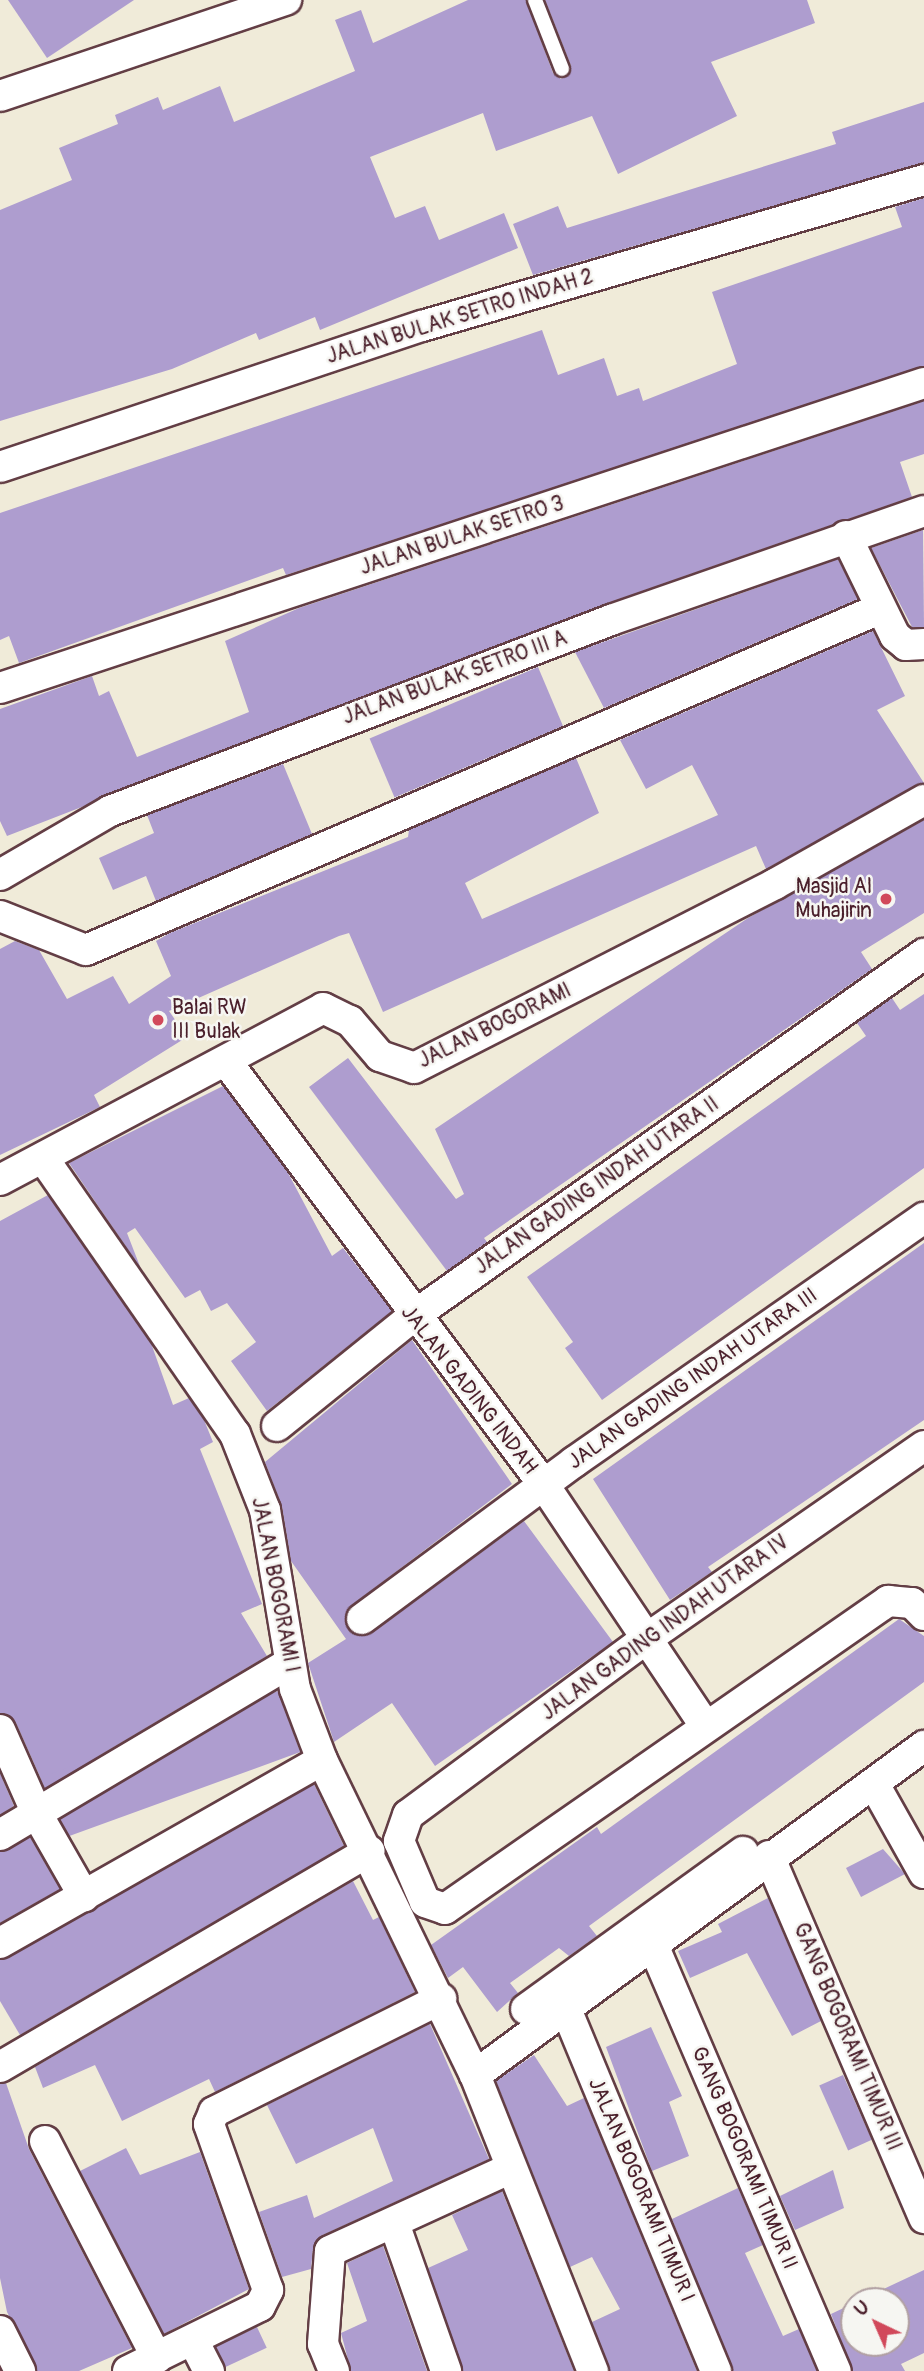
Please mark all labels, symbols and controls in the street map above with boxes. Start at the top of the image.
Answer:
street label: JALAN BULAK SETRO INDAH 2 [324,264,596,370]
street label: JALAN BULAK SETRO 3 [357,491,567,581]
street label: JALAN BULAK SETRO III A [339,626,571,730]
place label: Masjid Al Muhajirin [795,874,872,924]
marker: Masjid Al Muhajirin [878,891,894,907]
street label: JALAN BOGORAMI [414,978,576,1074]
place label: Balai RW III Bulak [172,995,247,1045]
marker: Balai RW III Bulak [150,1012,166,1028]
street label: JALAN GADING INDAH UTARA II [470,1092,724,1280]
street label: JALAN GADING INDAH UTARA III [563,1283,823,1475]
street label: JALAN GADING INDAH [395,1301,543,1479]
street label: JALAN BOGORAMI I [246,1495,304,1675]
street label: JALAN GADING INDAH UTARA IV [536,1530,794,1726]
street label: GANG BOGORAMI TIMUR III [788,1919,906,2155]
street label: GANG BOGORAMI TIMUR II [686,2043,802,2273]
street label: JALAN BOGORAMI TIMUR I [582,2074,700,2306]
north arrow [840,2287,910,2357]
text: U [849,2295,875,2321]

